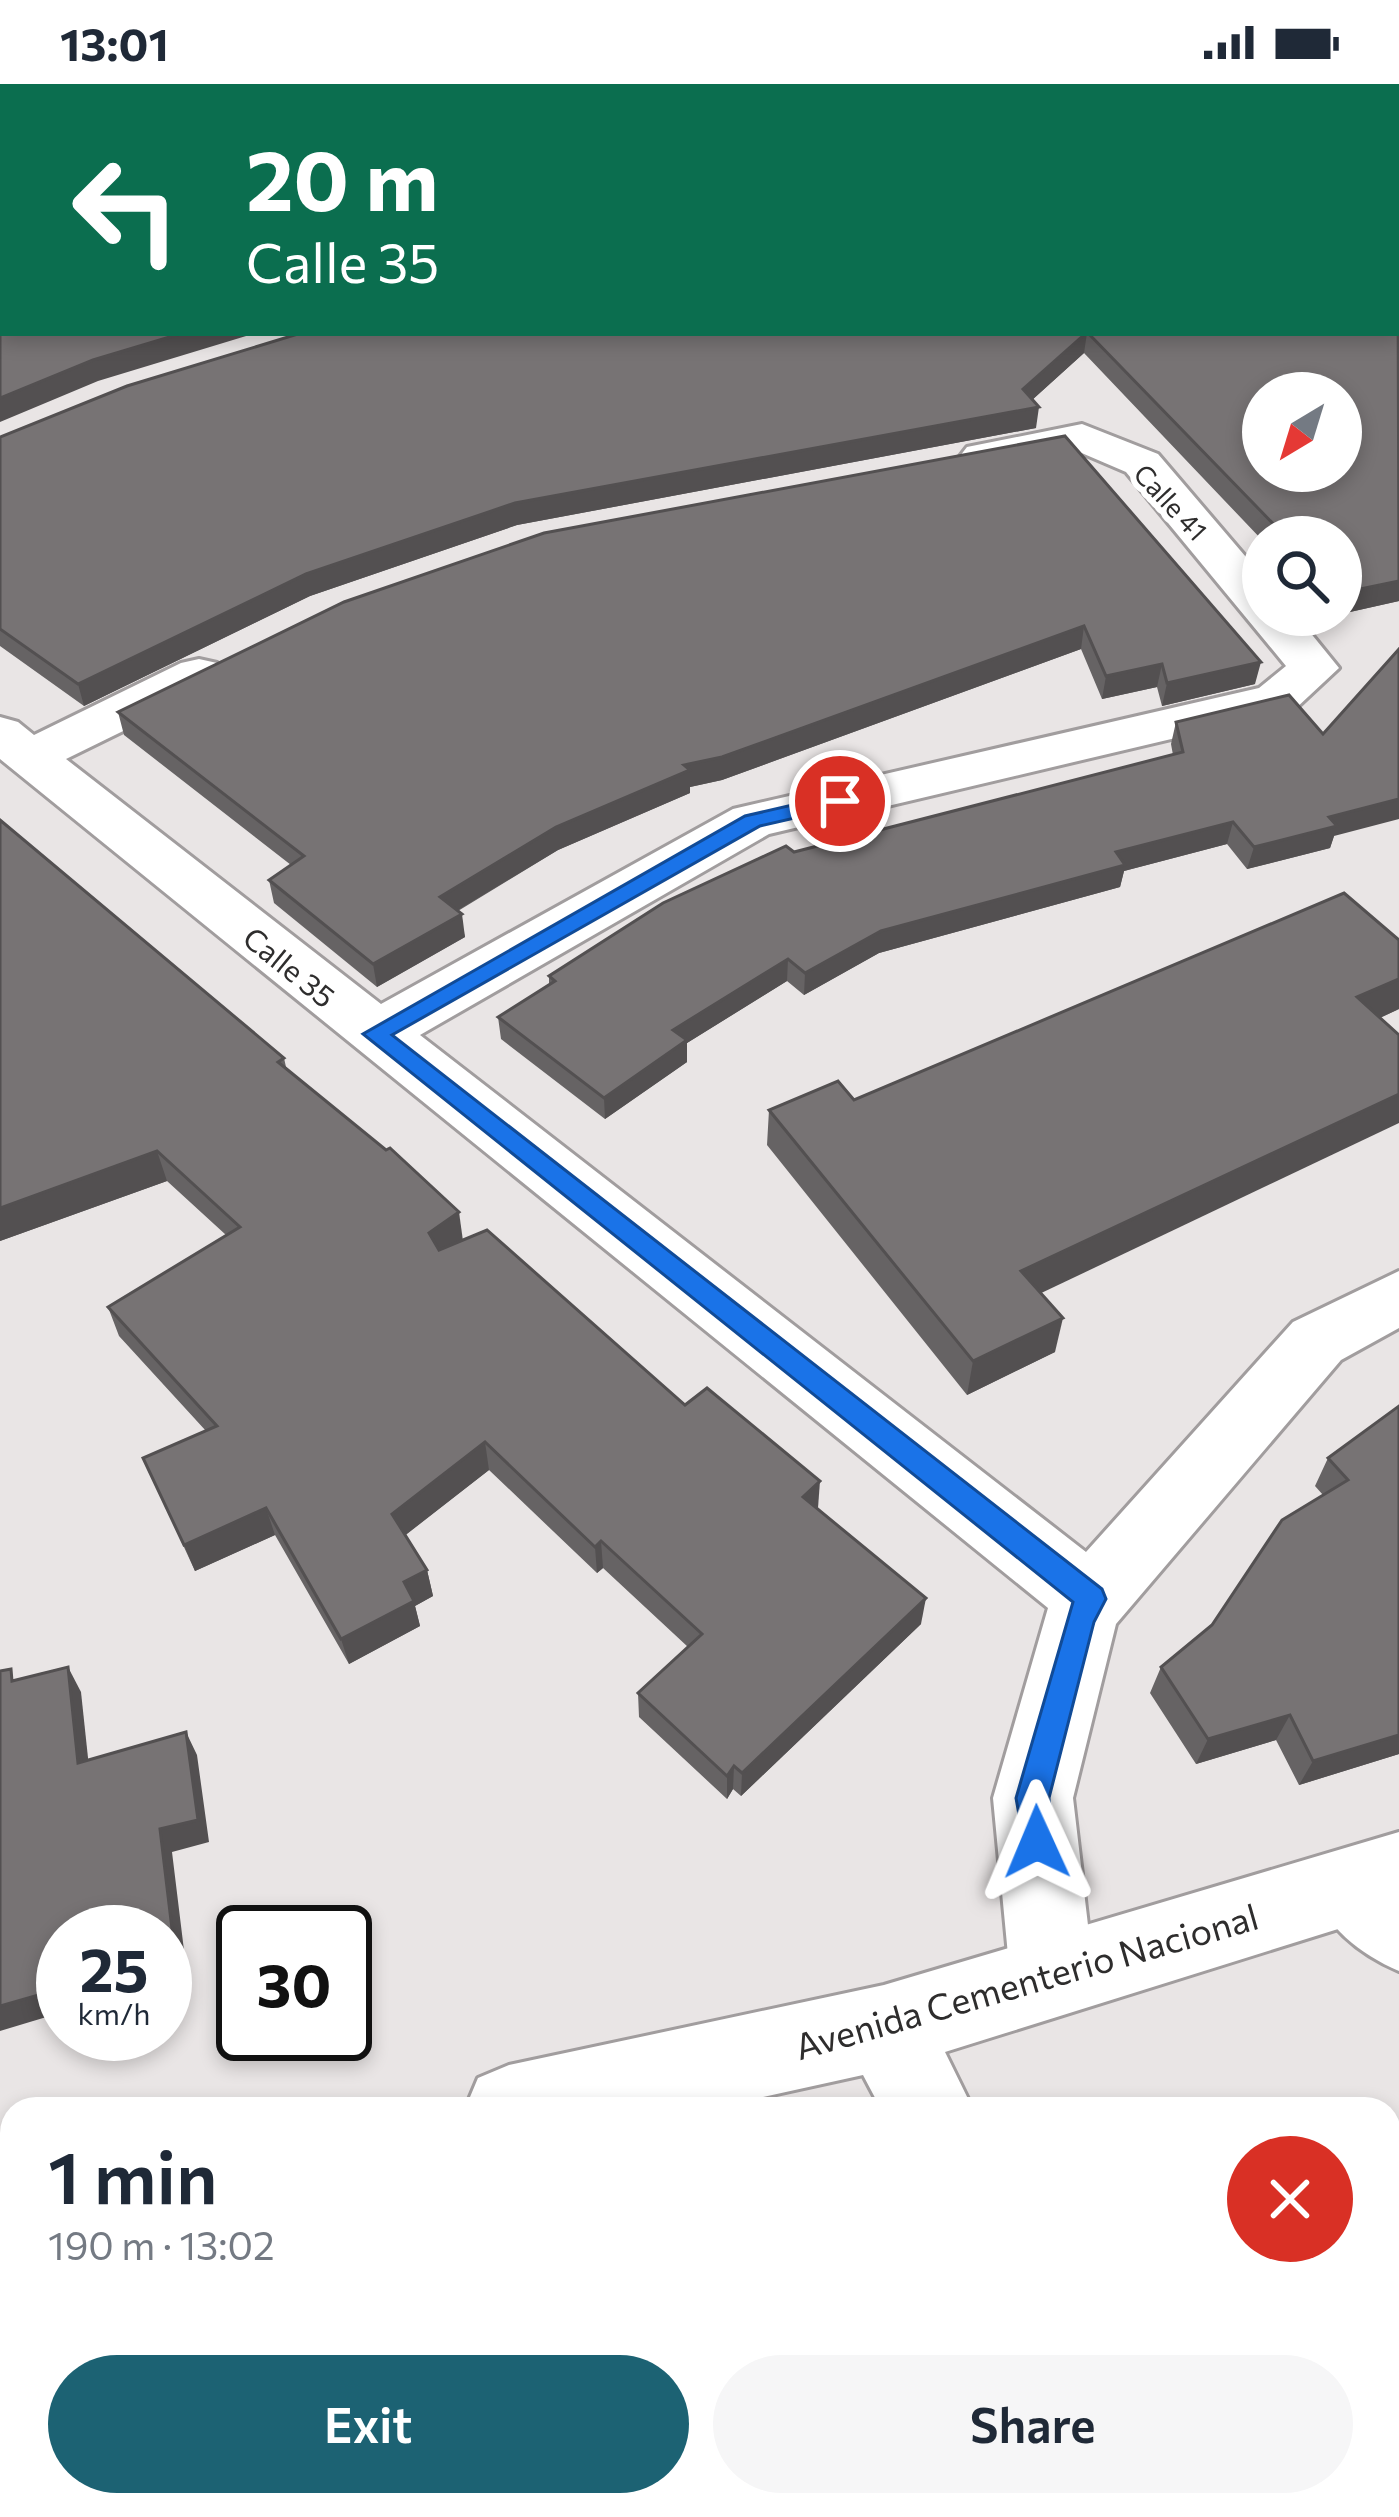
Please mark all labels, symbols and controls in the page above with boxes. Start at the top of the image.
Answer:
text: 13:01 [60,15,169,70]
text: 20 m [246,126,438,228]
icon: left [48,132,204,288]
text: Calle 35 [246,228,439,294]
north arrow [1242,372,1362,492]
map controls [1242,372,1362,636]
street label: Calle 41 [1127,457,1215,547]
button: search [1242,516,1362,636]
pin [789,750,891,852]
icon: arrive [807,768,873,834]
street label: Calle 35 [237,918,343,1014]
position arrow [974,1779,1100,1905]
street label: Avenida Cementerio Nacional [789,1893,1263,2067]
speed limit sign: 30 [216,1905,372,2061]
text: 25 [79,1931,149,2004]
text: km/h [78,1994,150,2031]
text: 1 min [48,2131,218,2219]
button: close [1227,2136,1353,2262]
text: 190 m · 13:02 [48,2220,275,2268]
button: Exit [48,2355,689,2493]
button: Share [713,2355,1353,2493]

